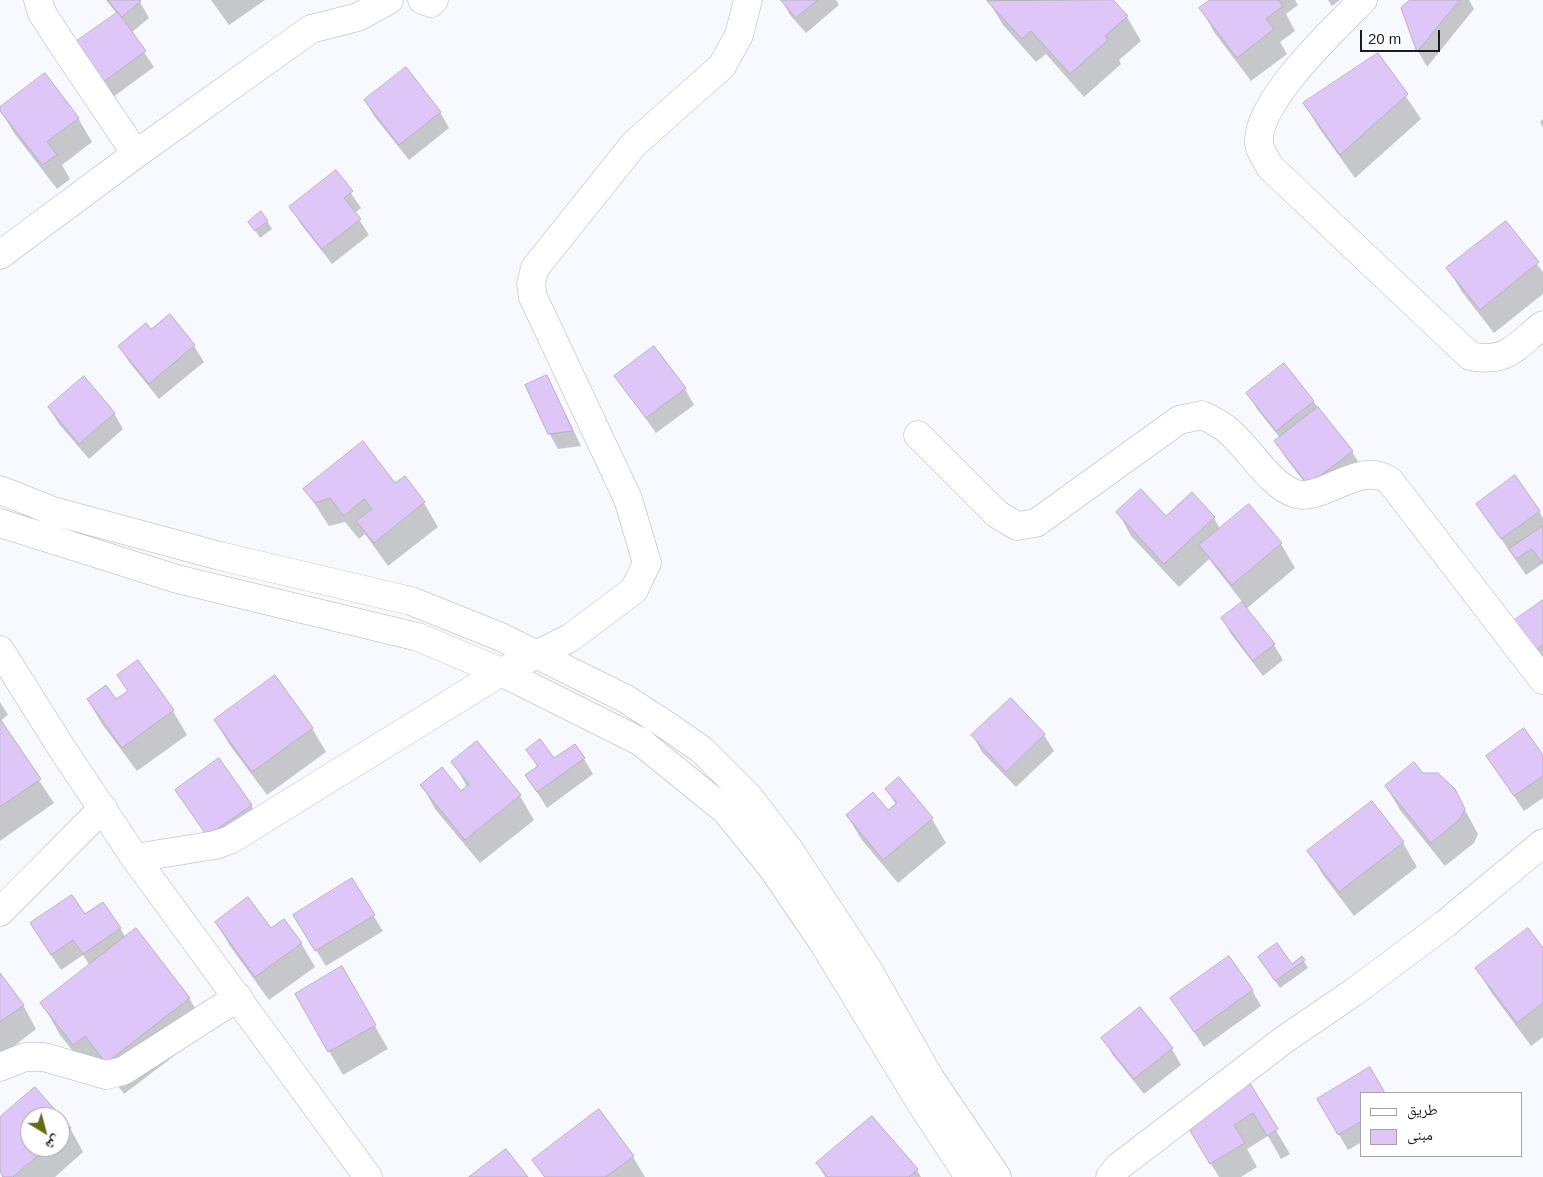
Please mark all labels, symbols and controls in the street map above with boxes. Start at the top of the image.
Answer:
scale bar [1363,20,1443,52]
text: 20 m [1368,30,1401,47]
legend [1360,1092,1523,1157]
text: طريق [1407,1101,1438,1118]
north arrow [20,1107,70,1157]
text: مبنى [1407,1126,1433,1143]
text: ش [43,1132,64,1154]

